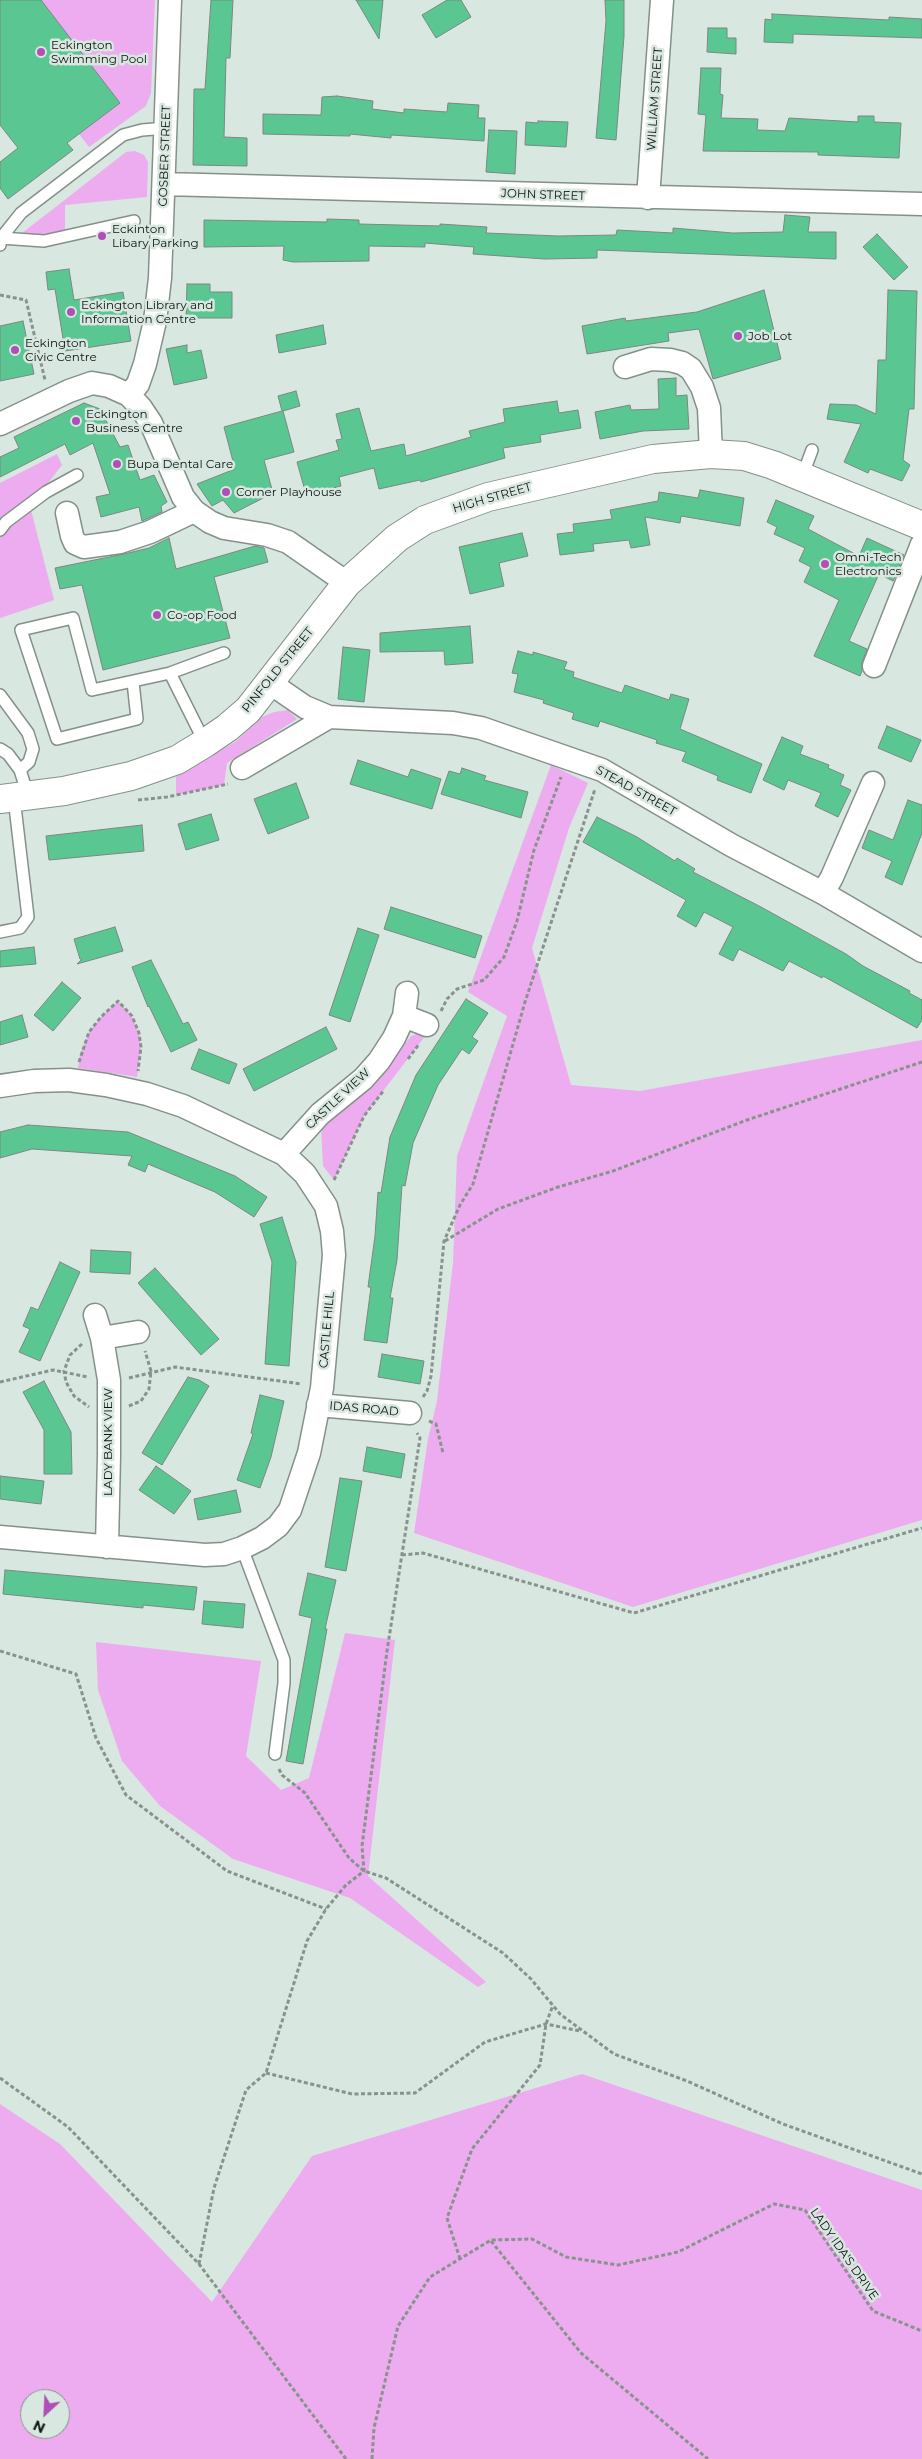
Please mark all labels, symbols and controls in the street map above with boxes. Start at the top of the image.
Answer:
place label: Eckington Swimming Pool [51,38,147,66]
marker: Eckington Swimming Pool [35,46,47,58]
street label: WILLIAM STREET [644,47,666,151]
street label: GOSBER STREET [156,105,174,207]
street label: JOHN STREET [501,186,585,204]
place label: Eckinton Libary Parking [112,222,199,250]
marker: Eckinton Libary Parking [96,230,108,242]
place label: Eckington Library and Information Centre [81,298,213,326]
marker: Eckington Library and Information Centre [65,306,77,318]
place label: Job Lot [748,329,792,343]
marker: Job Lot [732,330,744,342]
place label: Eckington Civic Centre [25,336,97,364]
marker: Eckington Civic Centre [9,344,21,356]
place label: Eckington Business Centre [86,407,183,435]
marker: Eckington Business Centre [70,415,82,427]
place label: Bupa Dental Care [127,457,233,471]
marker: Bupa Dental Care [111,458,123,470]
street label: HIGH STREET [451,480,533,516]
place label: Corner Playhouse [236,485,342,499]
marker: Corner Playhouse [220,486,232,498]
place label: Omni-Tech Electronics [835,550,902,578]
marker: Omni-Tech Electronics [819,558,831,570]
place label: Co-op Food [167,608,237,622]
marker: Co-op Food [151,609,163,621]
street label: PINFOLD STREET [239,625,317,715]
street label: STEAD STREET [593,763,679,819]
street label: CASTLE VIEW [303,1066,373,1132]
street label: CASTLE HILL [316,1291,338,1369]
street label: LADY BANK VIEW [101,1388,115,1496]
street label: IDAS ROAD [329,1399,399,1419]
street label: LADY IDA'S DRIVE [807,2205,881,2303]
north arrow [20,2389,70,2439]
text: N [30,2416,48,2437]

